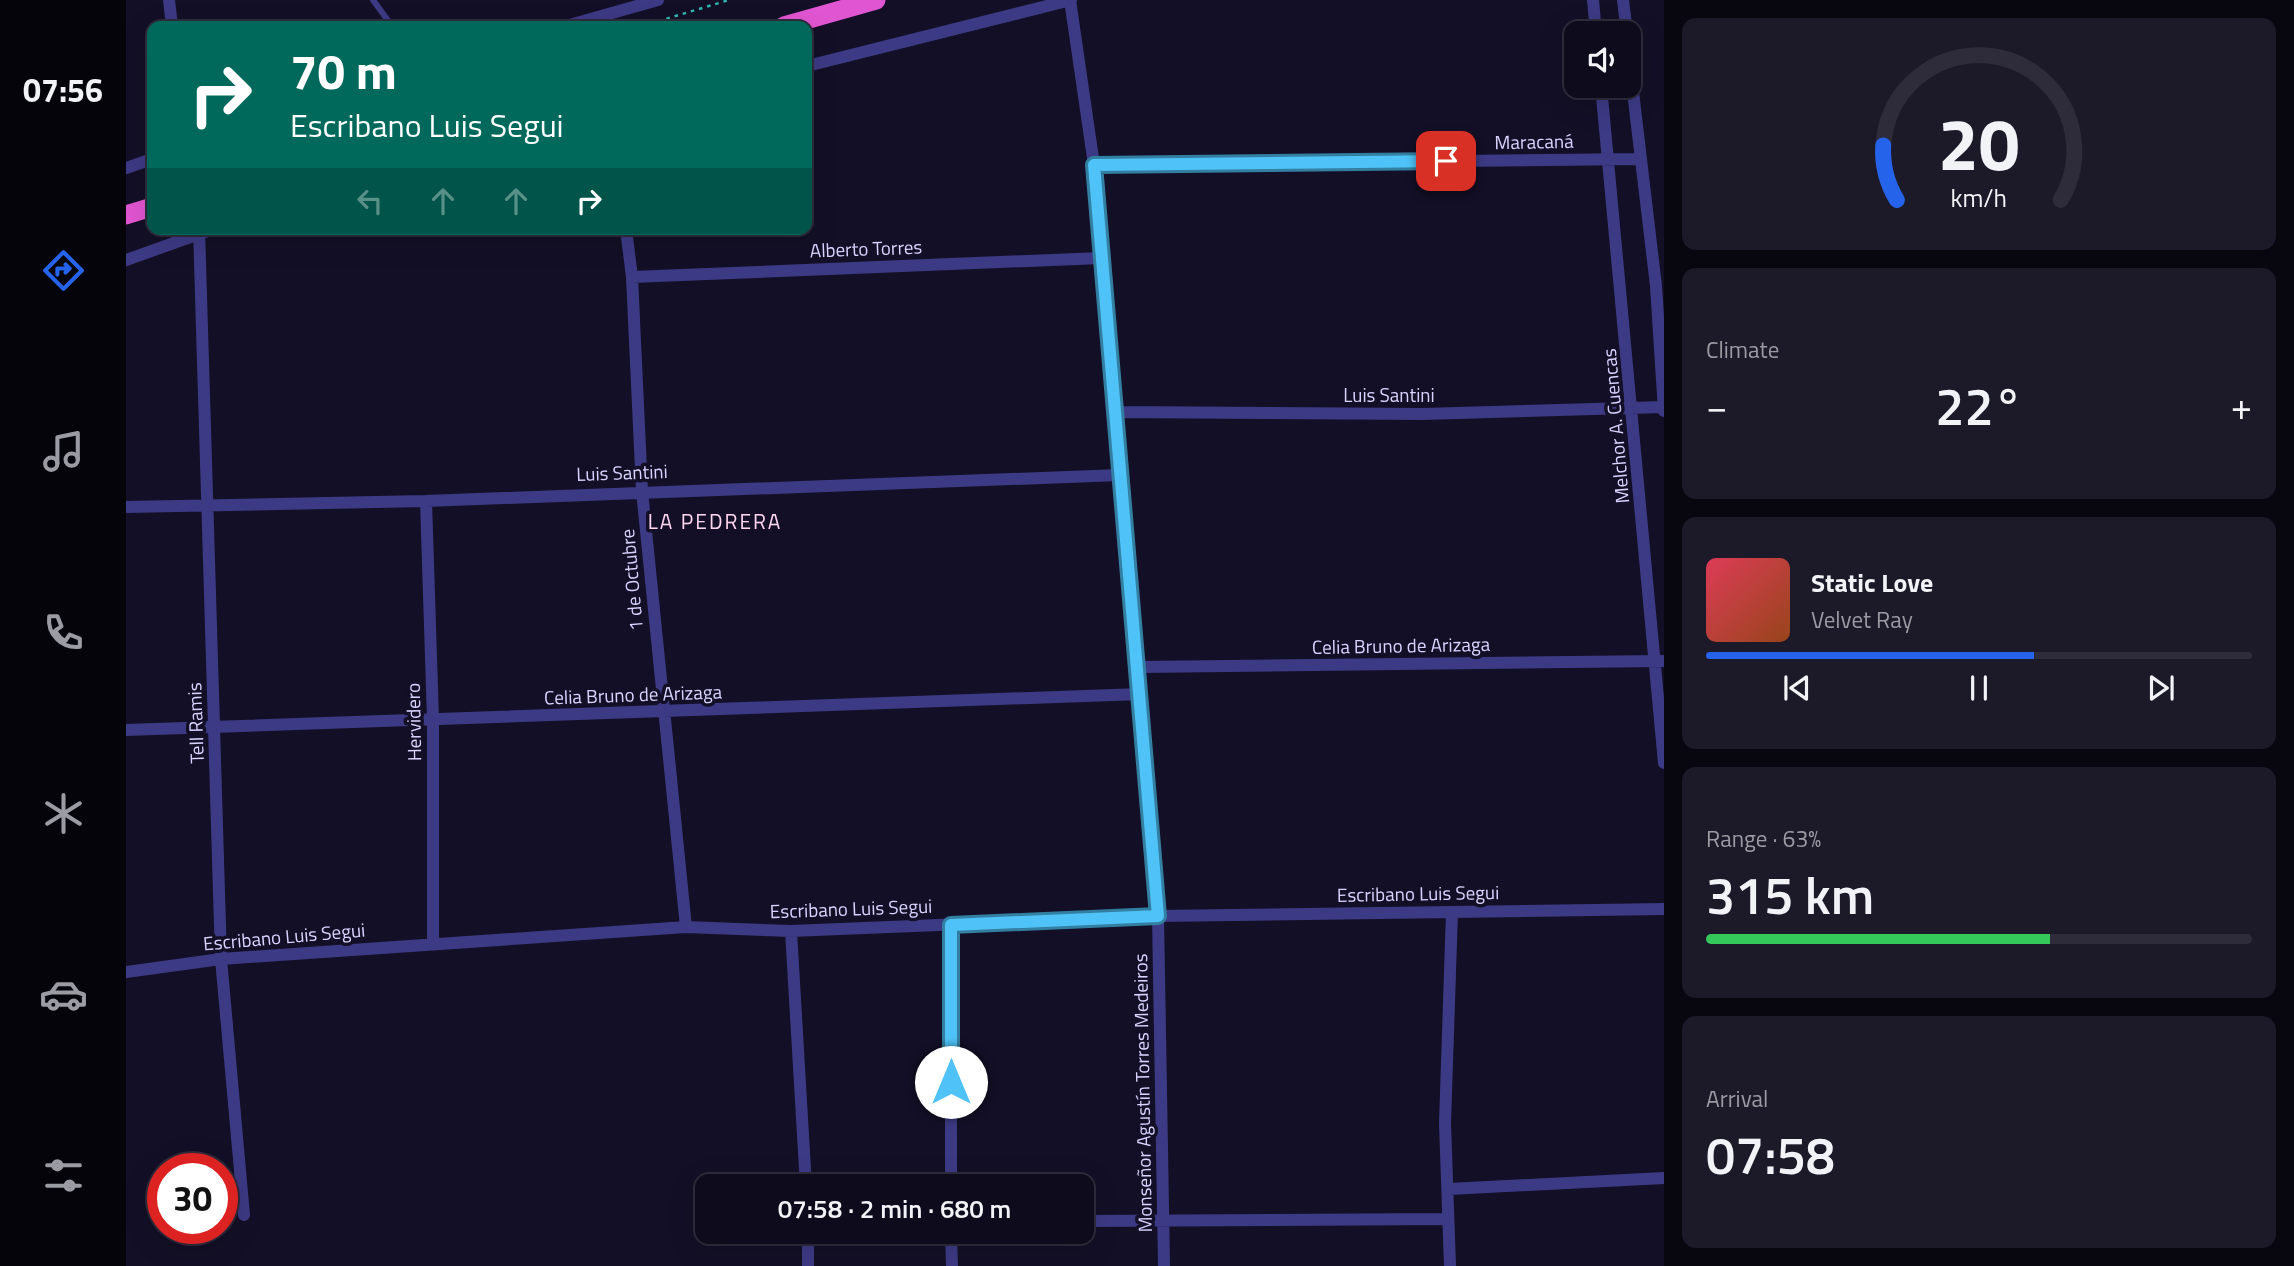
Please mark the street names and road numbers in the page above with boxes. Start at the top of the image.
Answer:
street label: Maracaná [1494,126,1574,156]
street label: Alberto Torres [809,232,923,264]
street label: Melchor A. Cuencas [1594,347,1636,505]
street label: Luis Santini [1343,380,1435,409]
street label: Luis Santini [576,456,668,488]
street label: 1 de Octubre [612,528,650,632]
street label: Celia Bruno de Arizaga [1312,629,1491,661]
street label: Celia Bruno de Arizaga [543,676,723,712]
street label: Tell Ramis [179,682,211,764]
street label: Hervidero [398,683,428,761]
street label: Escribano Luis Segui [1337,877,1499,909]
street label: Escribano Luis Segui [769,891,933,925]
street label: Escribano Luis Segui [202,914,366,958]
street label: Monseñor Agustín Torres Medeiros [1125,953,1159,1233]

